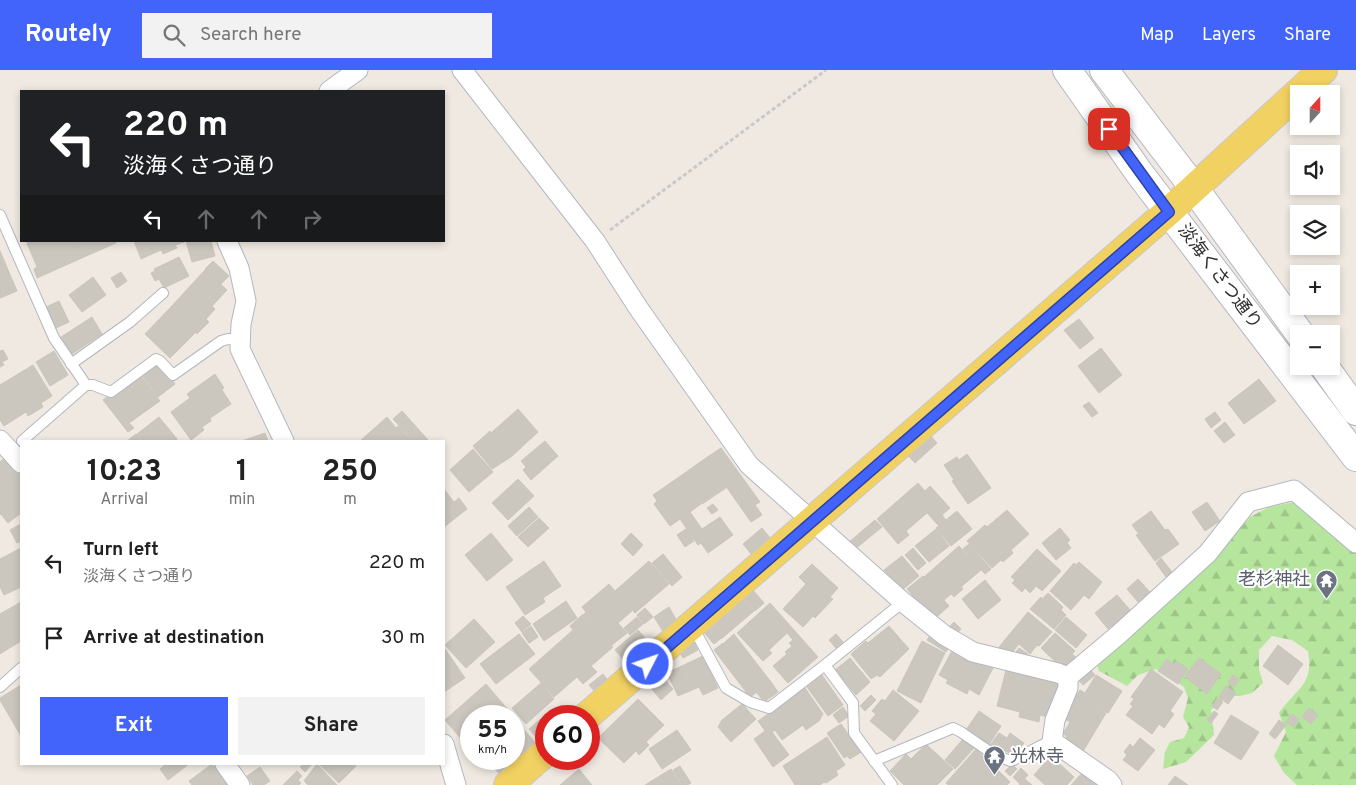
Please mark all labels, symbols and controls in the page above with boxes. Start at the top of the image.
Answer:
search box [142,13,492,58]
text: Routely [25,20,112,50]
icon: search [160,21,188,49]
text: Search here [200,23,301,47]
text: Map [1140,24,1174,47]
text: Layers [1202,24,1256,47]
text: Share [1284,24,1331,47]
north arrow [1290,85,1340,135]
map controls [1290,85,1340,375]
text: 220 m [123,104,228,148]
pin [1088,108,1130,150]
icon: left [40,110,105,175]
icon: arrive [1095,115,1123,143]
button: sound [1290,145,1340,195]
text: 淡海くさつ通り [123,154,277,181]
icon: left [139,205,167,233]
icon: ahead [192,205,220,233]
icon: ahead [245,205,273,233]
icon: right [298,205,326,233]
button: layers [1290,205,1340,255]
street label: 淡海くさつ通り [1172,220,1266,334]
button: + [1290,265,1340,315]
button: − [1290,325,1340,375]
text: 10:23 [87,454,162,491]
text: 1 [236,454,248,491]
text: 250 [322,454,378,491]
text: Arrival [100,490,148,510]
text: min [229,490,255,510]
text: m [343,490,357,510]
text: Turn left [83,538,159,562]
icon: left [40,549,68,577]
text: 220 m [369,551,425,575]
text: 淡海くさつ通り [83,567,195,587]
temple icon: 老杉神社 [1314,568,1338,599]
place label: 老杉神社 [1238,569,1310,592]
icon: arrive [40,624,68,652]
text: Arrive at destination [83,626,264,650]
text: 30 m [381,626,425,650]
position arrow [621,637,673,689]
button: Exit [40,697,228,755]
button: Share [238,697,425,755]
speed limit sign: 60 [535,705,600,770]
text: 55 [477,715,508,747]
text: km/h [478,742,507,758]
temple icon: 光林寺 [982,745,1006,776]
place label: 光林寺 [1010,746,1064,769]

